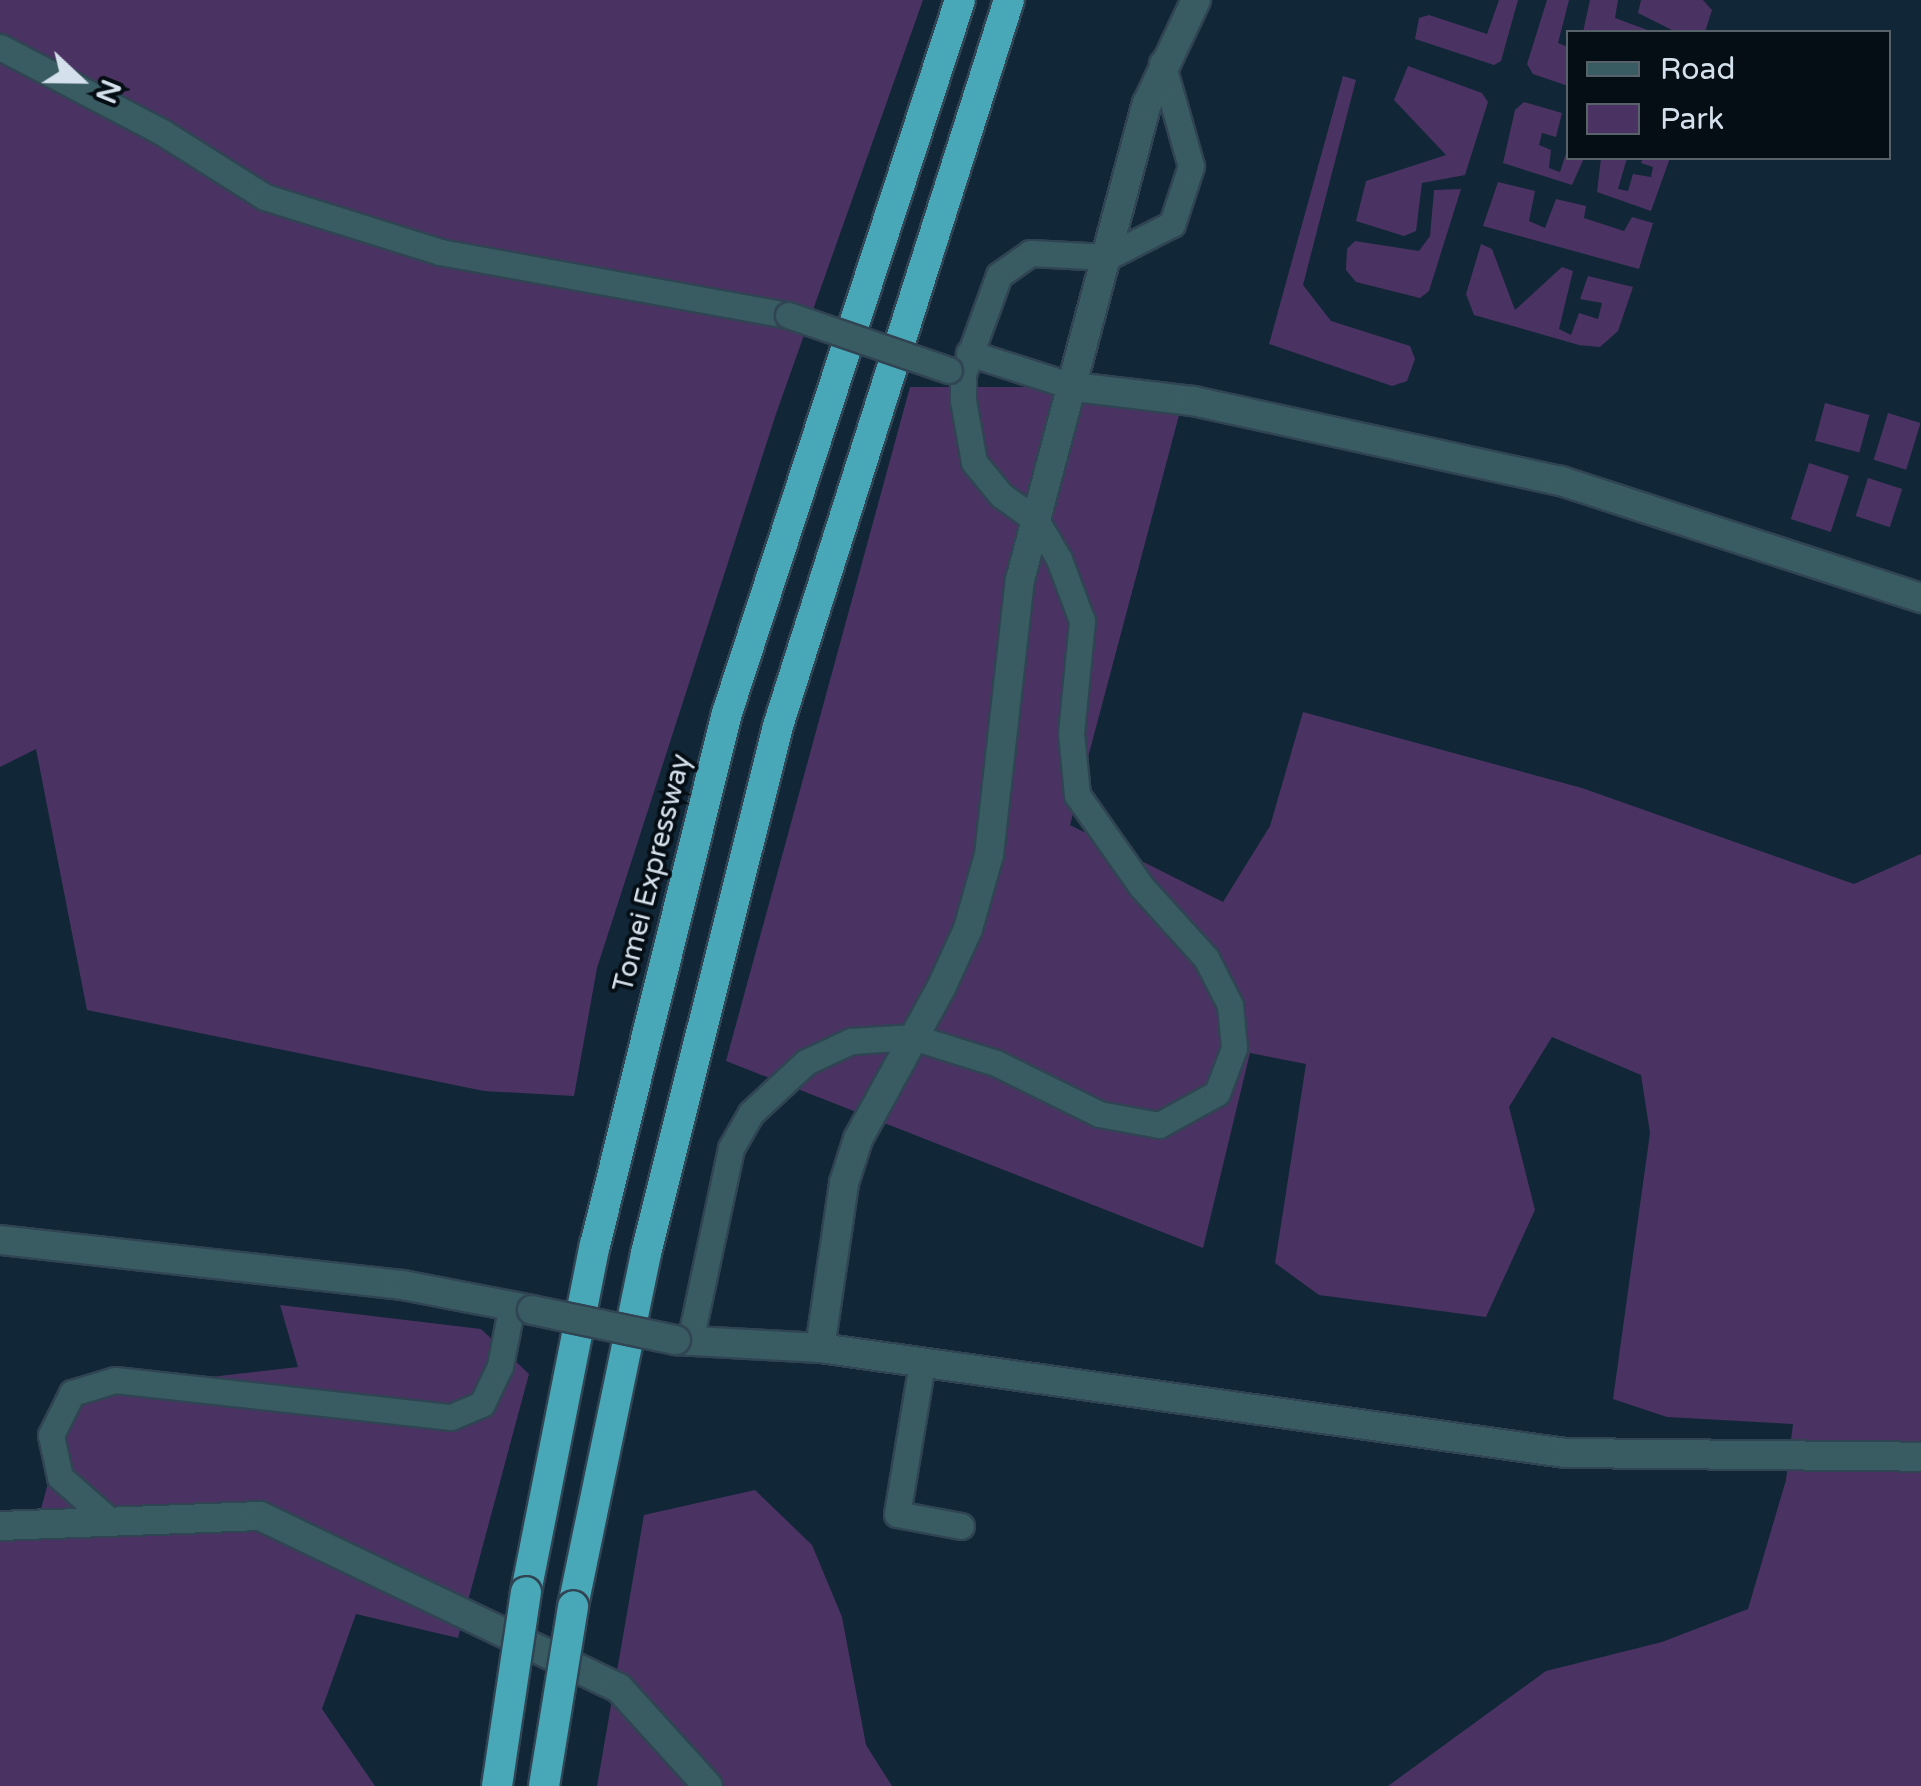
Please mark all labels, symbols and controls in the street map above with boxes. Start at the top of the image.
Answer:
north arrow [30,30,130,130]
legend [1566,30,1891,160]
text: Road [1660,51,1735,88]
text: N [88,74,128,108]
text: Park [1660,101,1724,138]
street label: Tomei Expressway [606,750,698,996]

